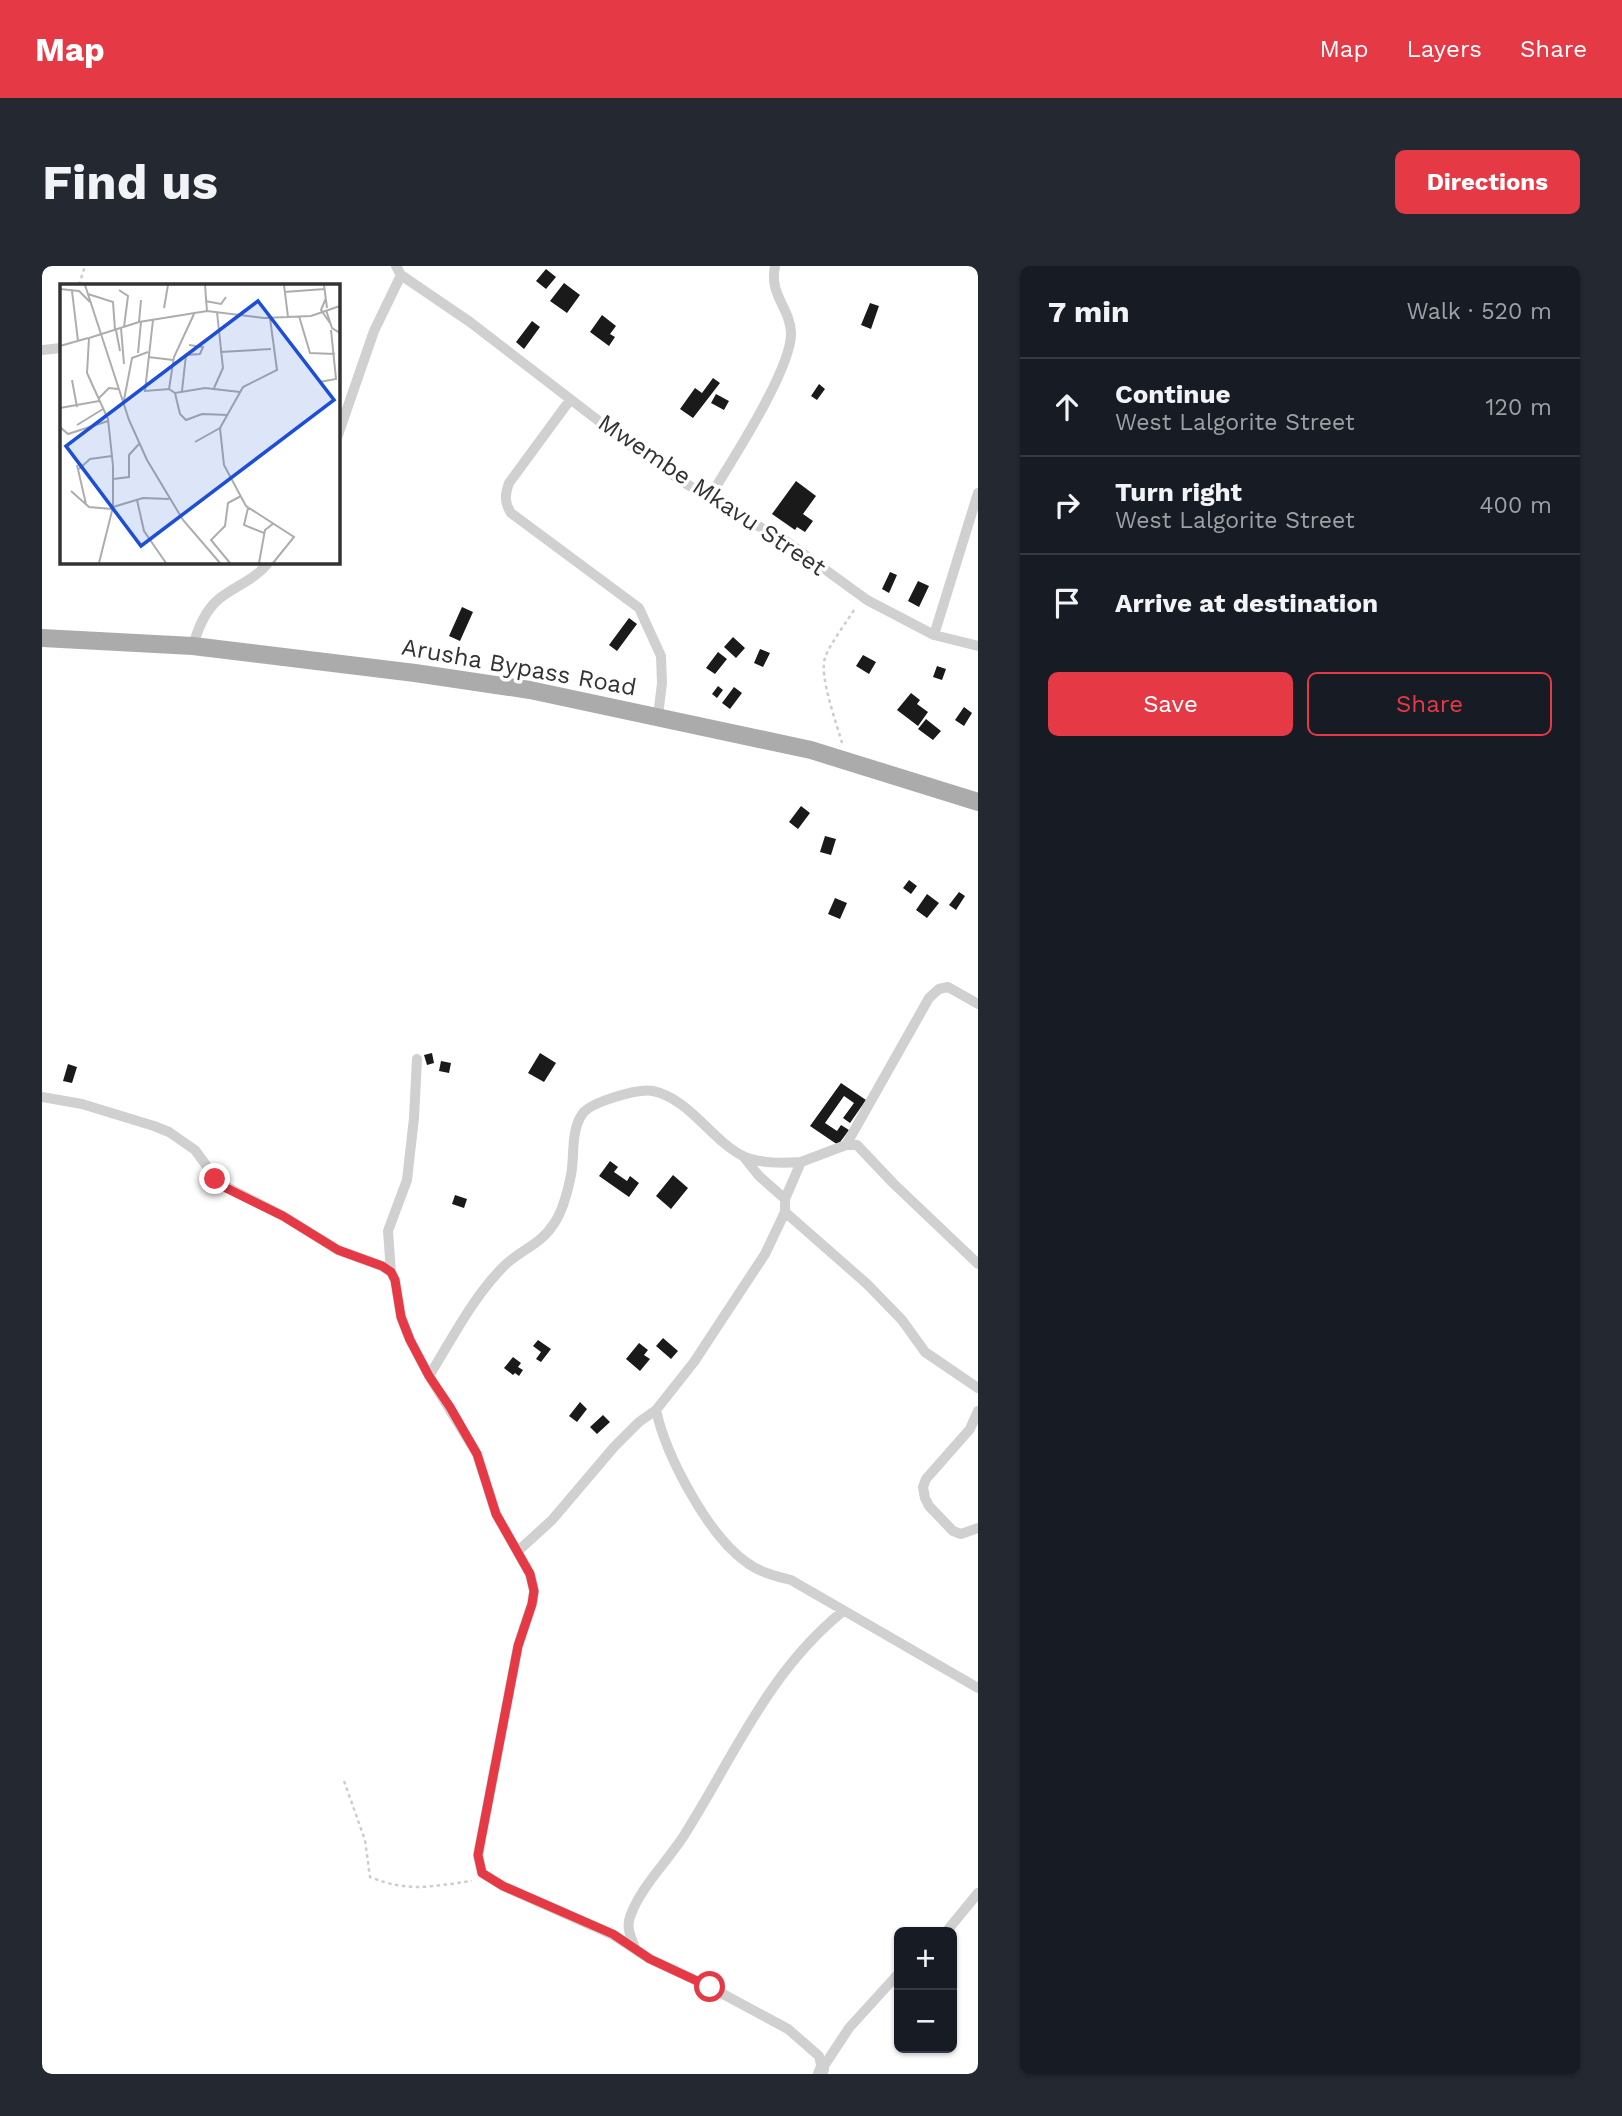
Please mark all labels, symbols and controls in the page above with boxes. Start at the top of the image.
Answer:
text: Map [35,30,105,69]
text: Map [1320,35,1368,63]
text: Layers [1406,35,1482,63]
text: Share [1520,35,1587,63]
button: Directions [1395,150,1580,214]
text: Find us [42,153,218,211]
inset map [60,284,340,564]
text: 7 min [1048,294,1130,329]
text: Walk · 520 m [1406,298,1552,325]
text: Continue [1115,379,1231,409]
icon: ahead [1048,388,1086,426]
text: 120 m [1486,394,1552,421]
street label: Mwembe Mkavu Street [593,408,831,582]
text: West Lalgorite Street [1115,409,1355,436]
text: Turn right [1115,477,1242,507]
icon: right [1048,486,1086,524]
text: 400 m [1480,492,1552,519]
text: West Lalgorite Street [1115,507,1355,534]
icon: arrive [1048,584,1086,622]
text: Arrive at destination [1115,588,1378,618]
street label: Arusha Bypass Road [399,633,639,701]
button: Save [1048,672,1293,736]
button: Share [1307,672,1552,736]
route end [199,1163,230,1194]
map controls [894,1927,957,2053]
button: + [894,1927,957,1990]
route start [694,1971,725,2002]
button: − [894,1990,957,2053]

